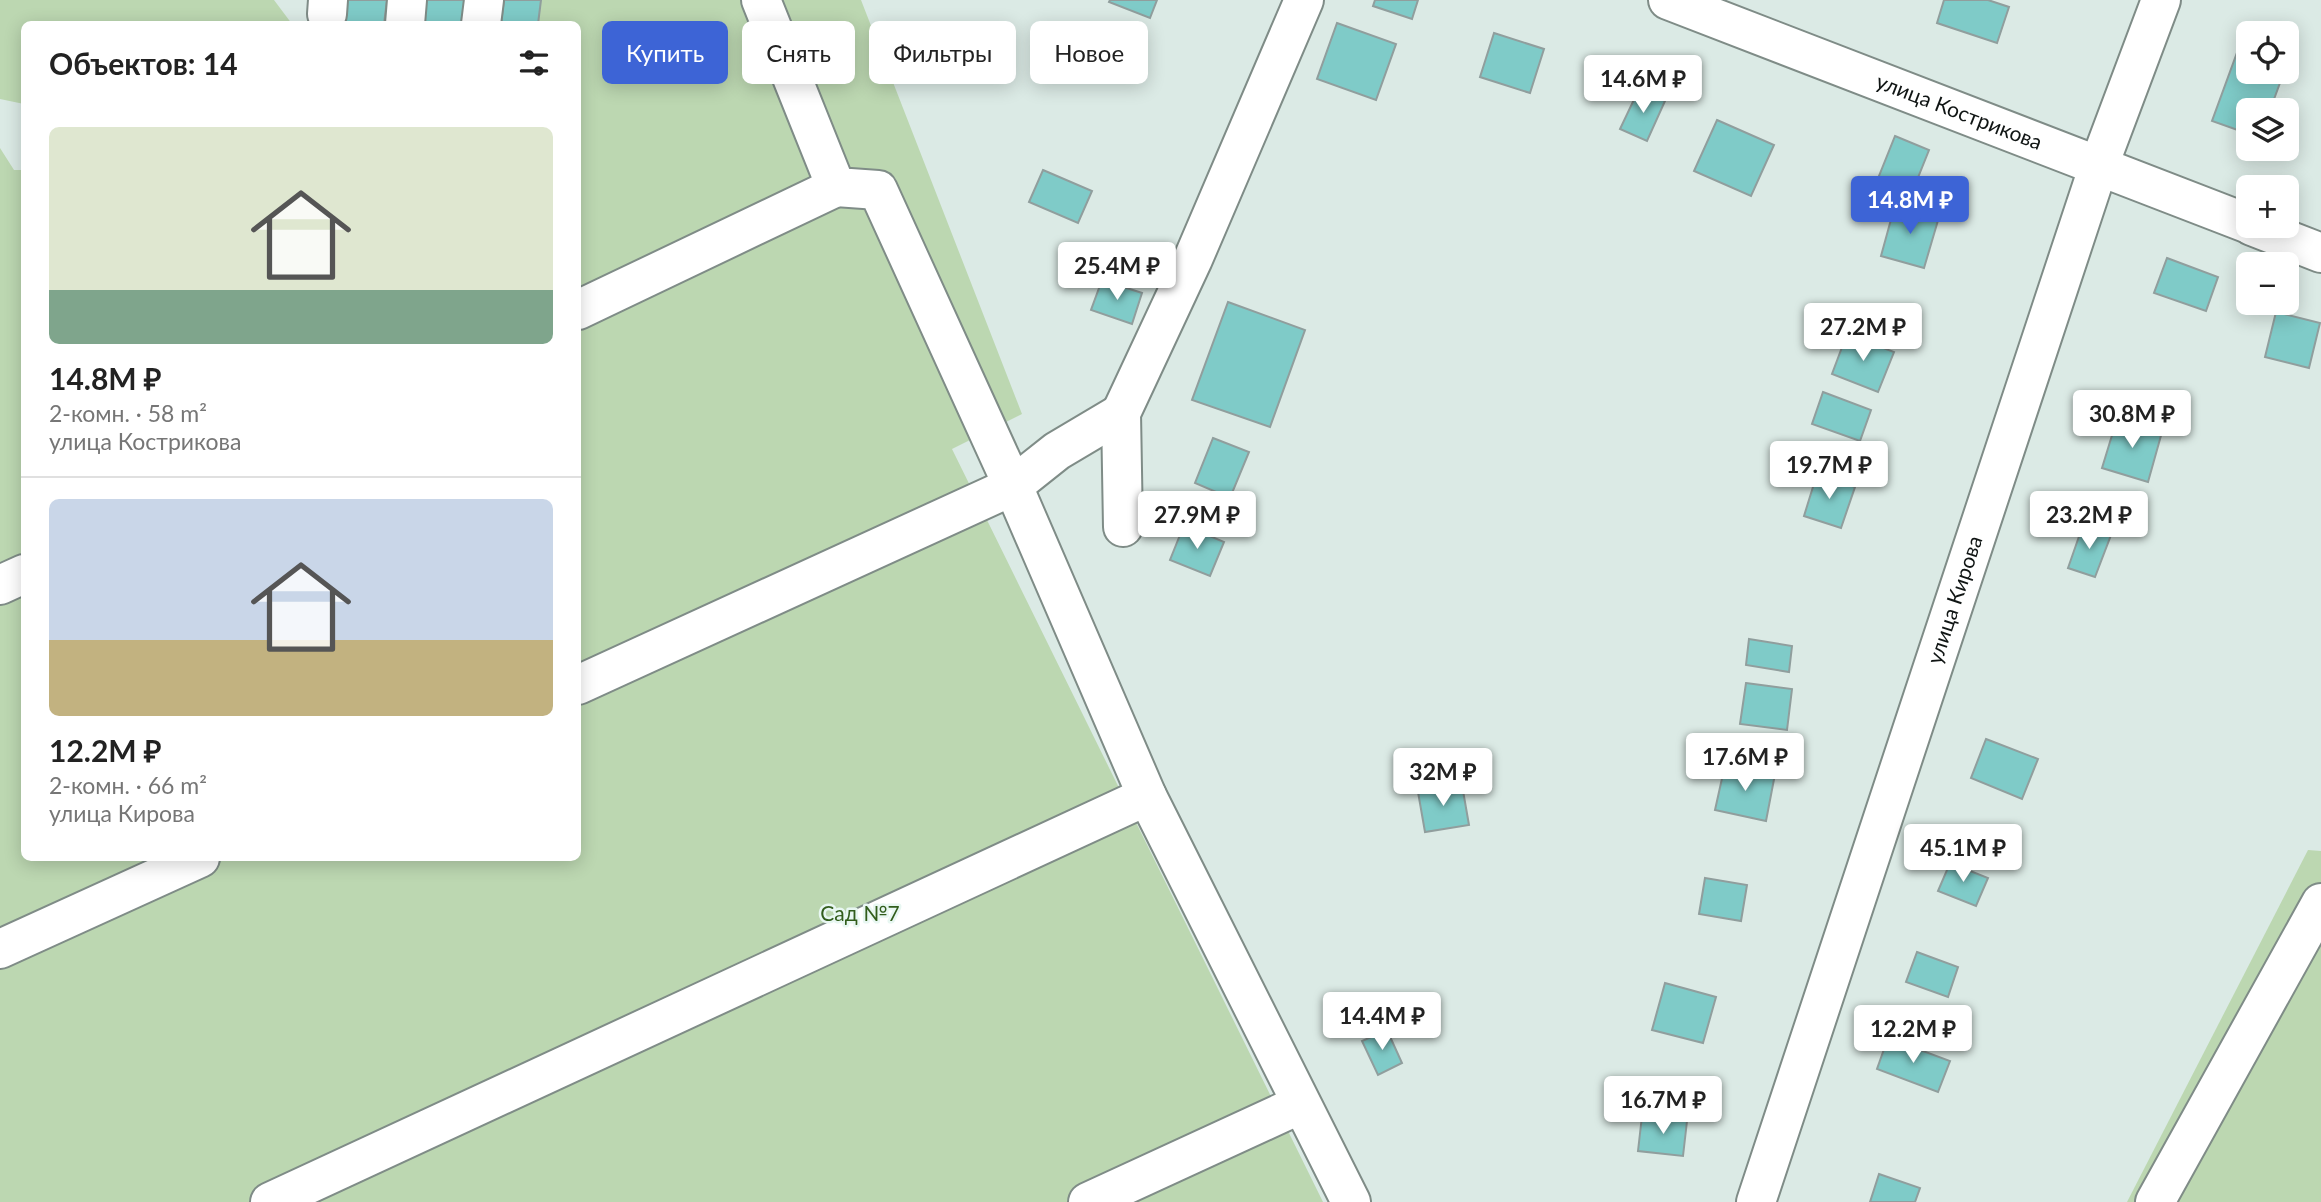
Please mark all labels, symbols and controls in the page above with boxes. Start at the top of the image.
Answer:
chip: Купить [602,21,728,84]
chip: Снять [742,21,855,84]
chip: Фильтры [869,21,1016,84]
chip: Новое [1030,21,1148,84]
map controls [2236,21,2299,315]
button: locate [2236,21,2299,84]
icon: filters [515,44,553,82]
text: Объектов: 14 [49,45,238,81]
pin: 14.6M ₽ [1578,55,1708,115]
text: 14.6M ₽ [1600,64,1686,92]
street label: улица Кострикова [1873,68,2046,154]
button: layers [2236,98,2299,161]
icon: home [238,172,364,298]
button: + [2236,175,2299,238]
pin: 14.8M ₽ [1845,176,1975,236]
text: 14.8M ₽ [1867,185,1953,213]
pin: 25.4M ₽ [1052,243,1182,302]
text: 25.4M ₽ [1074,251,1160,279]
button: − [2236,252,2299,315]
pin: 27.2M ₽ [1798,304,1928,363]
text: 27.2M ₽ [1820,312,1906,340]
text: 14.8M ₽ [49,360,161,396]
pin: 30.8M ₽ [2067,391,2197,450]
text: 2-комн. · 58 m² [49,399,207,427]
text: 30.8M ₽ [2089,399,2175,427]
text: улица Кострикова [49,427,241,455]
pin: 19.7M ₽ [1764,442,1894,501]
text: 19.7M ₽ [1786,450,1872,478]
pin: 27.9M ₽ [1132,491,1262,551]
pin: 23.2M ₽ [2024,491,2154,551]
text: 27.9M ₽ [1154,500,1240,528]
text: 23.2M ₽ [2046,500,2132,528]
street label: улица Кирова [1921,532,1986,667]
icon: home [238,544,364,670]
text: 12.2M ₽ [49,732,161,768]
pin: 17.6M ₽ [1680,734,1810,793]
text: 17.6M ₽ [1702,742,1788,770]
pin: 32M ₽ [1394,748,1492,808]
text: 32M ₽ [1409,757,1477,785]
text: 2-комн. · 66 m² [49,771,207,799]
text: улица Кирова [49,799,195,827]
pin: 45.1M ₽ [1898,824,2028,884]
text: 45.1M ₽ [1920,833,2006,861]
park label: Сад №7 [820,900,900,925]
pin: 14.4M ₽ [1317,992,1447,1052]
text: 14.4M ₽ [1339,1001,1425,1029]
pin: 12.2M ₽ [1848,1006,1978,1065]
text: 12.2M ₽ [1870,1014,1956,1042]
pin: 16.7M ₽ [1598,1076,1728,1136]
text: 16.7M ₽ [1620,1085,1706,1113]

